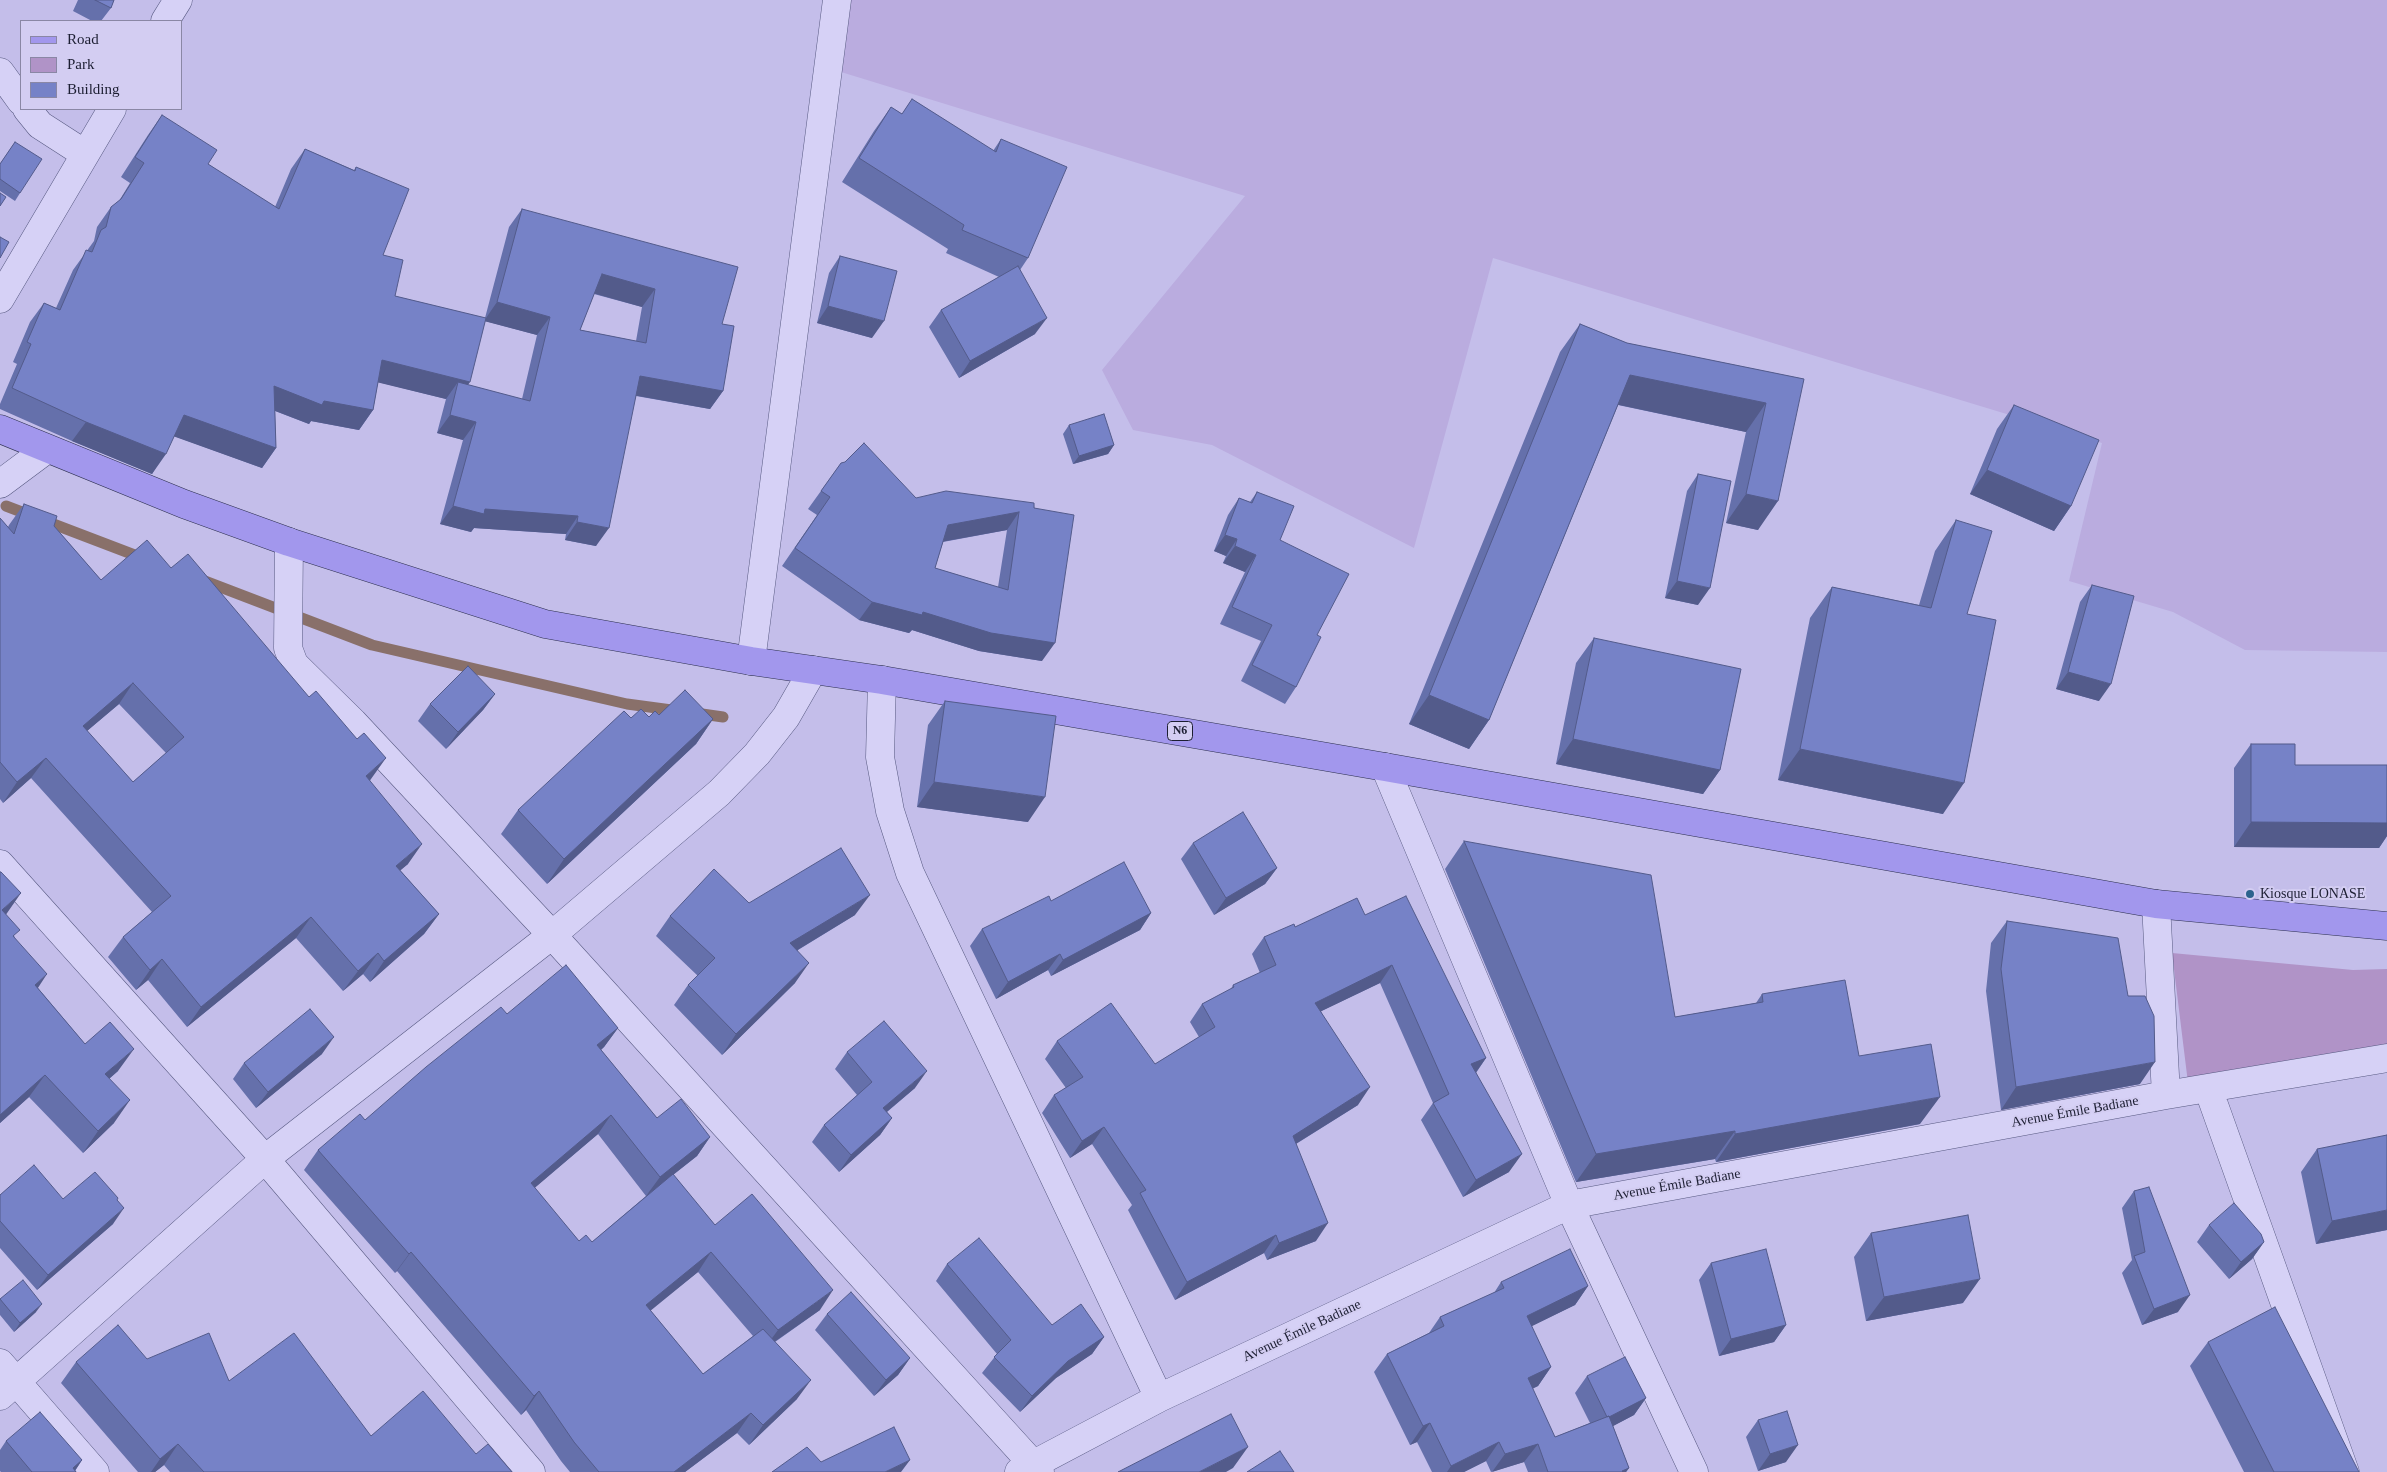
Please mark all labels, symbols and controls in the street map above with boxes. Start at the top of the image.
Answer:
legend [20,20,182,110]
text: Road [67,31,99,47]
text: Park [67,56,95,72]
text: Building [67,81,120,97]
road number: N6 [1168,721,1192,740]
place label: Kiosque LONASE [2260,886,2365,902]
marker: Kiosque LONASE [2244,888,2256,900]
street label: Avenue Émile Badiane [2010,1093,2140,1131]
street label: Avenue Émile Badiane [1612,1166,1742,1204]
street label: Avenue Émile Badiane [1240,1296,1364,1366]

